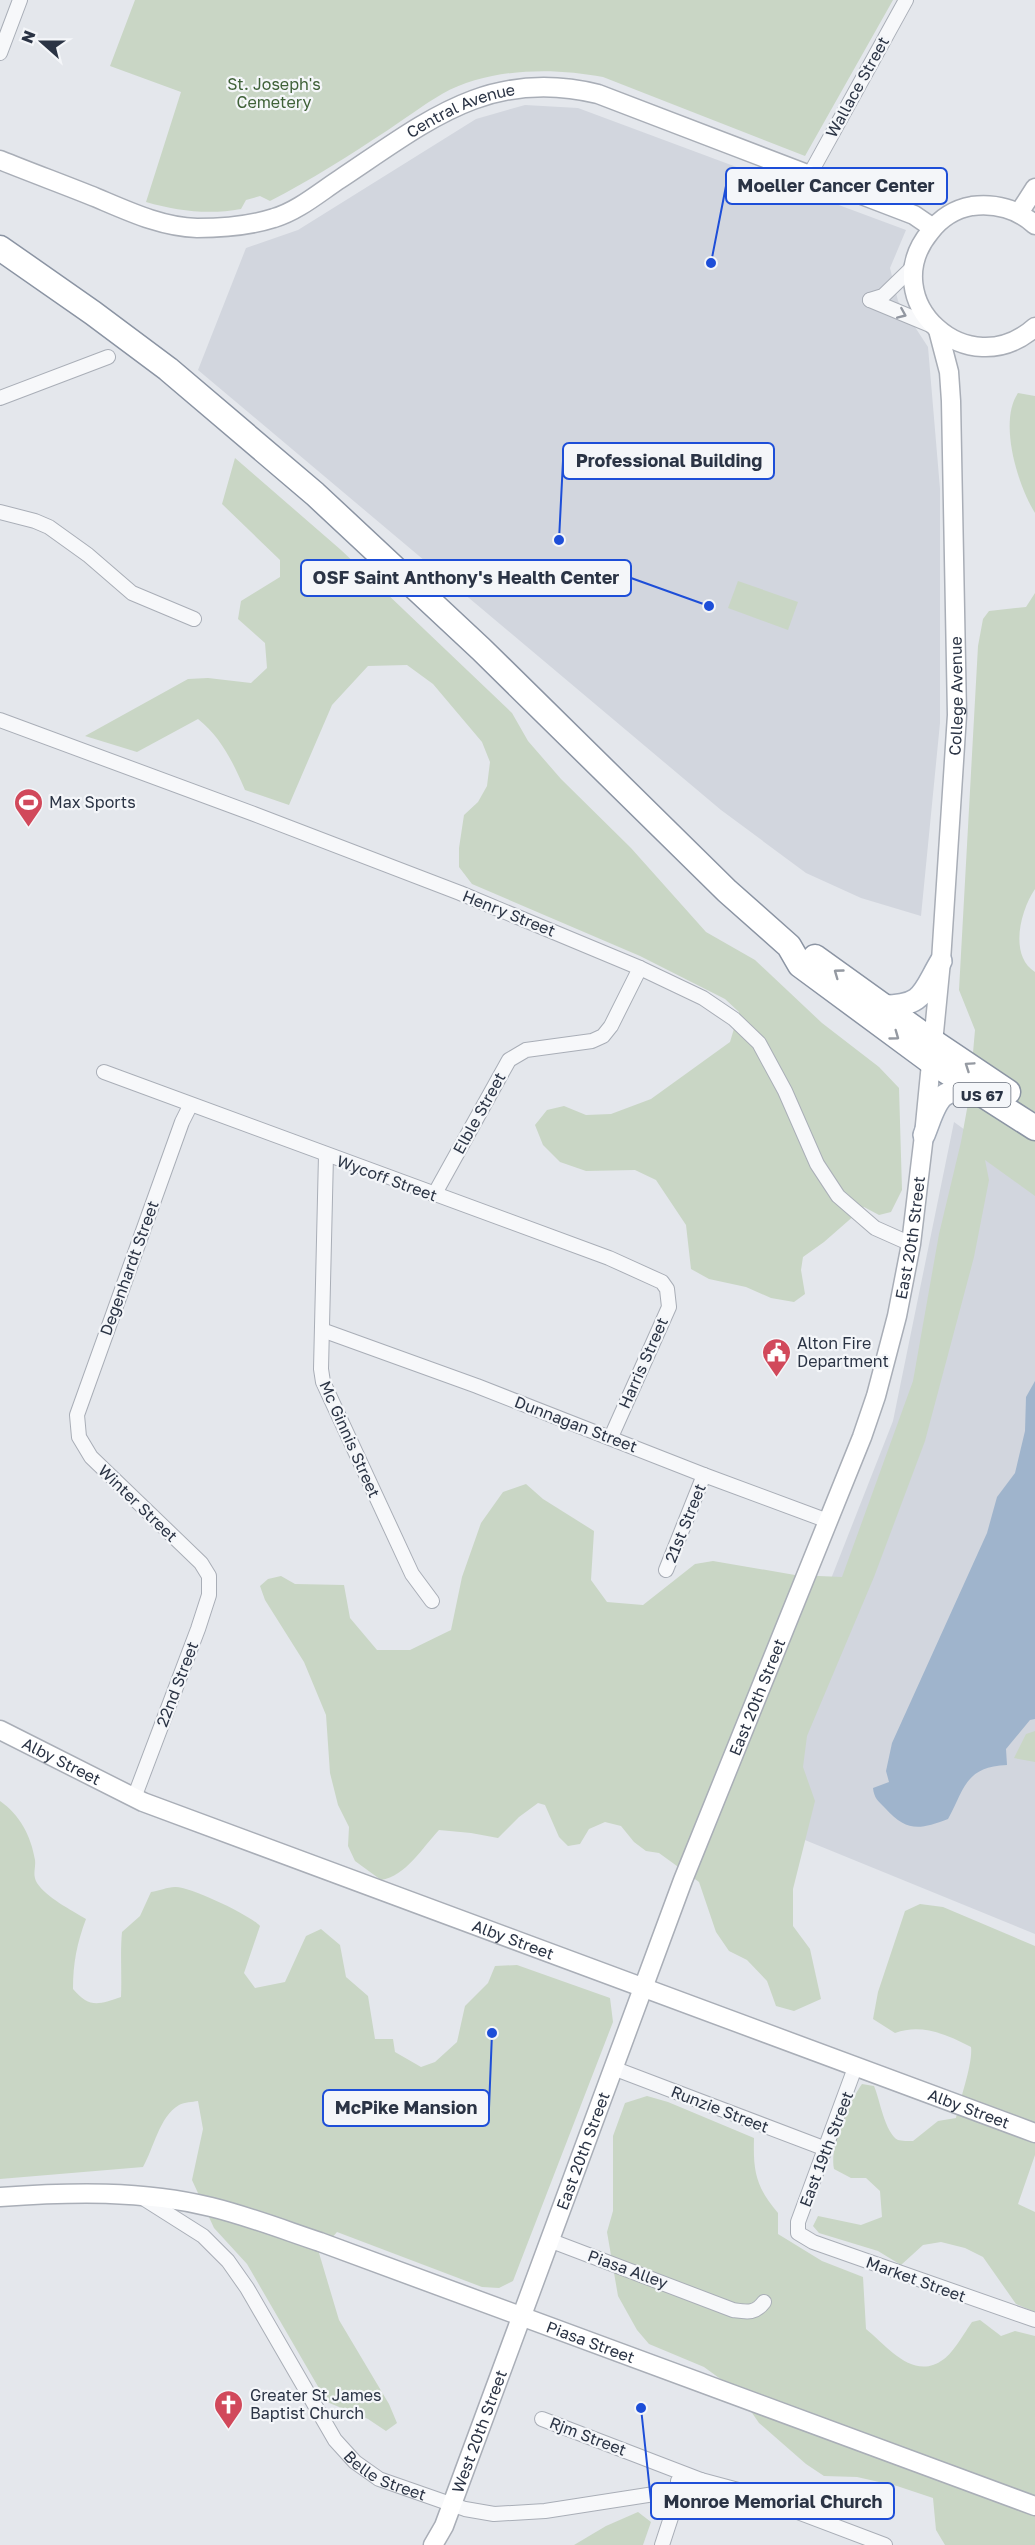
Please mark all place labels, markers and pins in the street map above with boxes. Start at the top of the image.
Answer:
callout: Moeller Cancer Center [726,168,947,204]
callout: Professional Building [563,443,774,479]
callout: OSF Saint Anthony's Health Center [301,560,631,596]
sports icon: Max Sports [12,786,44,828]
place label: Max Sports [49,792,136,812]
place label: Alton Fire Department [797,1333,889,1371]
public building icon: Alton Fire Department [760,1336,792,1378]
callout: McPike Mansion [323,2090,489,2126]
place label: Greater St James Baptist Church [250,2385,382,2423]
church icon: Greater St James Baptist Church [213,2388,245,2430]
callout: Monroe Memorial Church [651,2483,894,2519]

